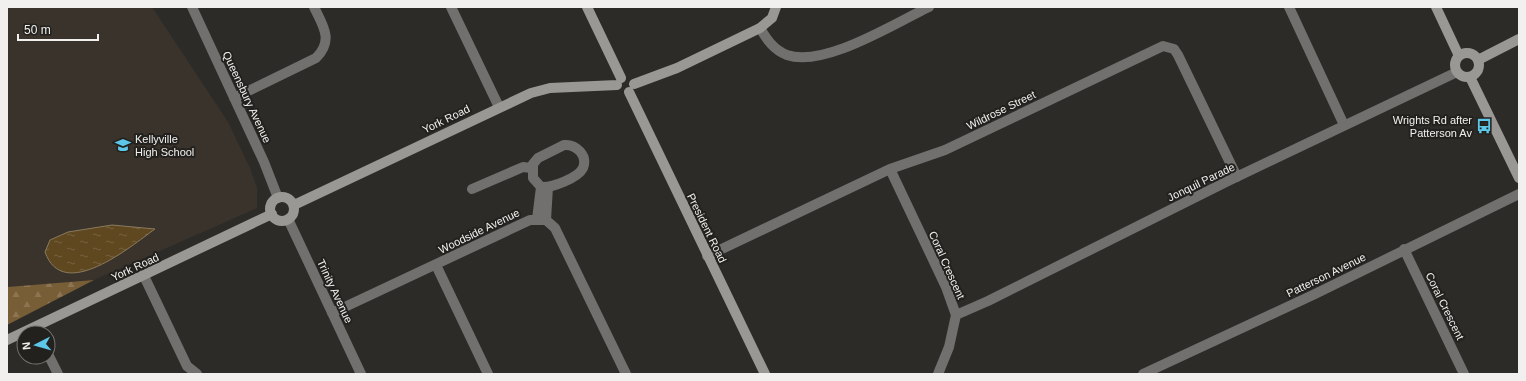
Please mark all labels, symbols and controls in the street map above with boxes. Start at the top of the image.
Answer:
scale bar [18,16,98,42]
text: 50 m [24,23,51,37]
street label: Queensbury Avenue [221,49,273,145]
street label: Wildrose Street [965,88,1037,132]
street label: York Road [420,102,472,136]
place label: Wrights Rd after Patterson Av [1393,114,1472,139]
bus stop icon: Wrights Rd after Patterson Av [1475,117,1493,135]
place label: Kellyville High School [135,133,194,158]
school or university icon: Kellyville High School [114,136,132,154]
street label: Jonquil Parade [1165,161,1237,203]
street label: President Road [685,191,729,265]
street label: Woodside Avenue [437,206,521,256]
street label: Coral Crescent [927,229,967,301]
street label: York Road [109,251,161,283]
street label: Patterson Avenue [1284,251,1368,299]
street label: Trinity Avenue [315,257,355,325]
street label: Coral Crescent [1424,270,1466,342]
north arrow [16,325,56,365]
text: N [20,341,32,351]

